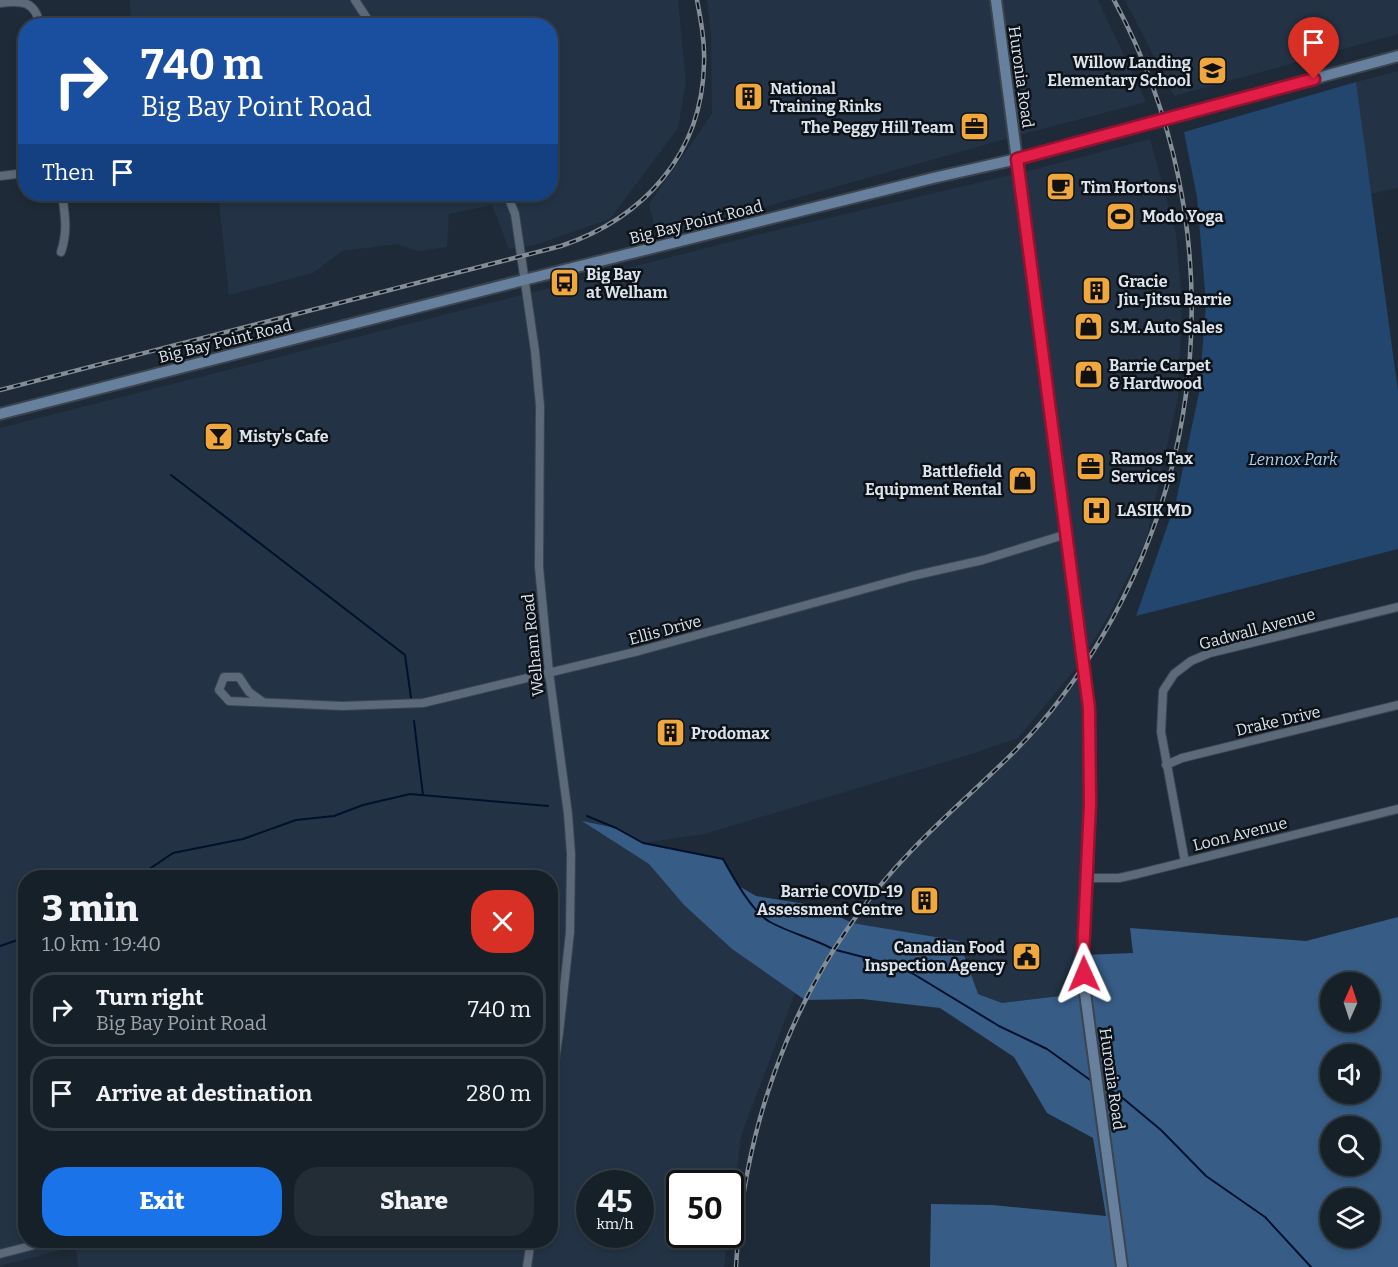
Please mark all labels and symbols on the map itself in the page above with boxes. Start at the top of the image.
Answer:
pin [1288,17,1339,79]
street label: Huronia Road [1004,25,1038,130]
place label: Willow Landing Elementary School [1047,53,1191,90]
school or university icon: Willow Landing Elementary School [1196,55,1228,87]
place label: National Training Rinks [770,79,882,116]
building icon: National Training Rinks [733,81,765,113]
office icon: The Peggy Hill Team [959,111,991,143]
place label: The Peggy Hill Team [801,118,955,137]
cafe icon: Tim Hortons [1044,171,1076,203]
place label: Tim Hortons [1081,178,1177,197]
street label: Big Bay Point Road [627,196,765,248]
sports icon: Modo Yoga [1105,200,1137,232]
place label: Modo Yoga [1142,207,1223,226]
place label: Big Bay at Welham [586,265,668,302]
bus stop icon: Big Bay at Welham [549,267,581,299]
place label: Gracie Jiu-Jitsu Barrie [1117,272,1231,309]
building icon: Gracie Jiu-Jitsu Barrie [1081,274,1113,306]
shop icon: S.M. Auto Sales [1073,311,1105,343]
street label: Big Bay Point Road [156,315,294,367]
place label: S.M. Auto Sales [1110,318,1223,337]
place label: Barrie Carpet & Hardwood [1109,356,1211,393]
shop icon: Barrie Carpet & Hardwood [1072,358,1104,390]
bar icon: Misty's Cafe [202,420,234,452]
place label: Misty's Cafe [239,427,329,446]
place label: Ramos Tax Services [1111,449,1193,486]
park label: Lennox Park [1248,450,1338,469]
office icon: Ramos Tax Services [1074,451,1106,483]
place label: Battlefield Equipment Rental [865,462,1002,499]
shop icon: Battlefield Equipment Rental [1007,464,1039,496]
hospital icon: LASIK MD [1080,494,1112,526]
place label: LASIK MD [1117,501,1192,520]
street label: Welham Road [518,592,548,697]
street label: Gadwall Avenue [1197,604,1317,654]
street label: Ellis Drive [627,611,703,649]
street label: Drake Drive [1234,702,1322,740]
building icon: Prodomax [654,717,686,749]
place label: Prodomax [691,724,769,743]
street label: Loon Avenue [1191,813,1289,855]
place label: Barrie COVID-19 Assessment Centre [757,882,903,919]
building icon: Barrie COVID-19 Assessment Centre [908,884,940,916]
place label: Canadian Food Inspection Agency [864,938,1005,975]
public building icon: Canadian Food Inspection Agency [1010,940,1042,972]
position arrow [1052,942,1116,1006]
north arrow [1320,972,1380,1032]
street label: Huronia Road [1095,1027,1129,1132]
speed limit sign: 50 [666,1170,744,1248]

